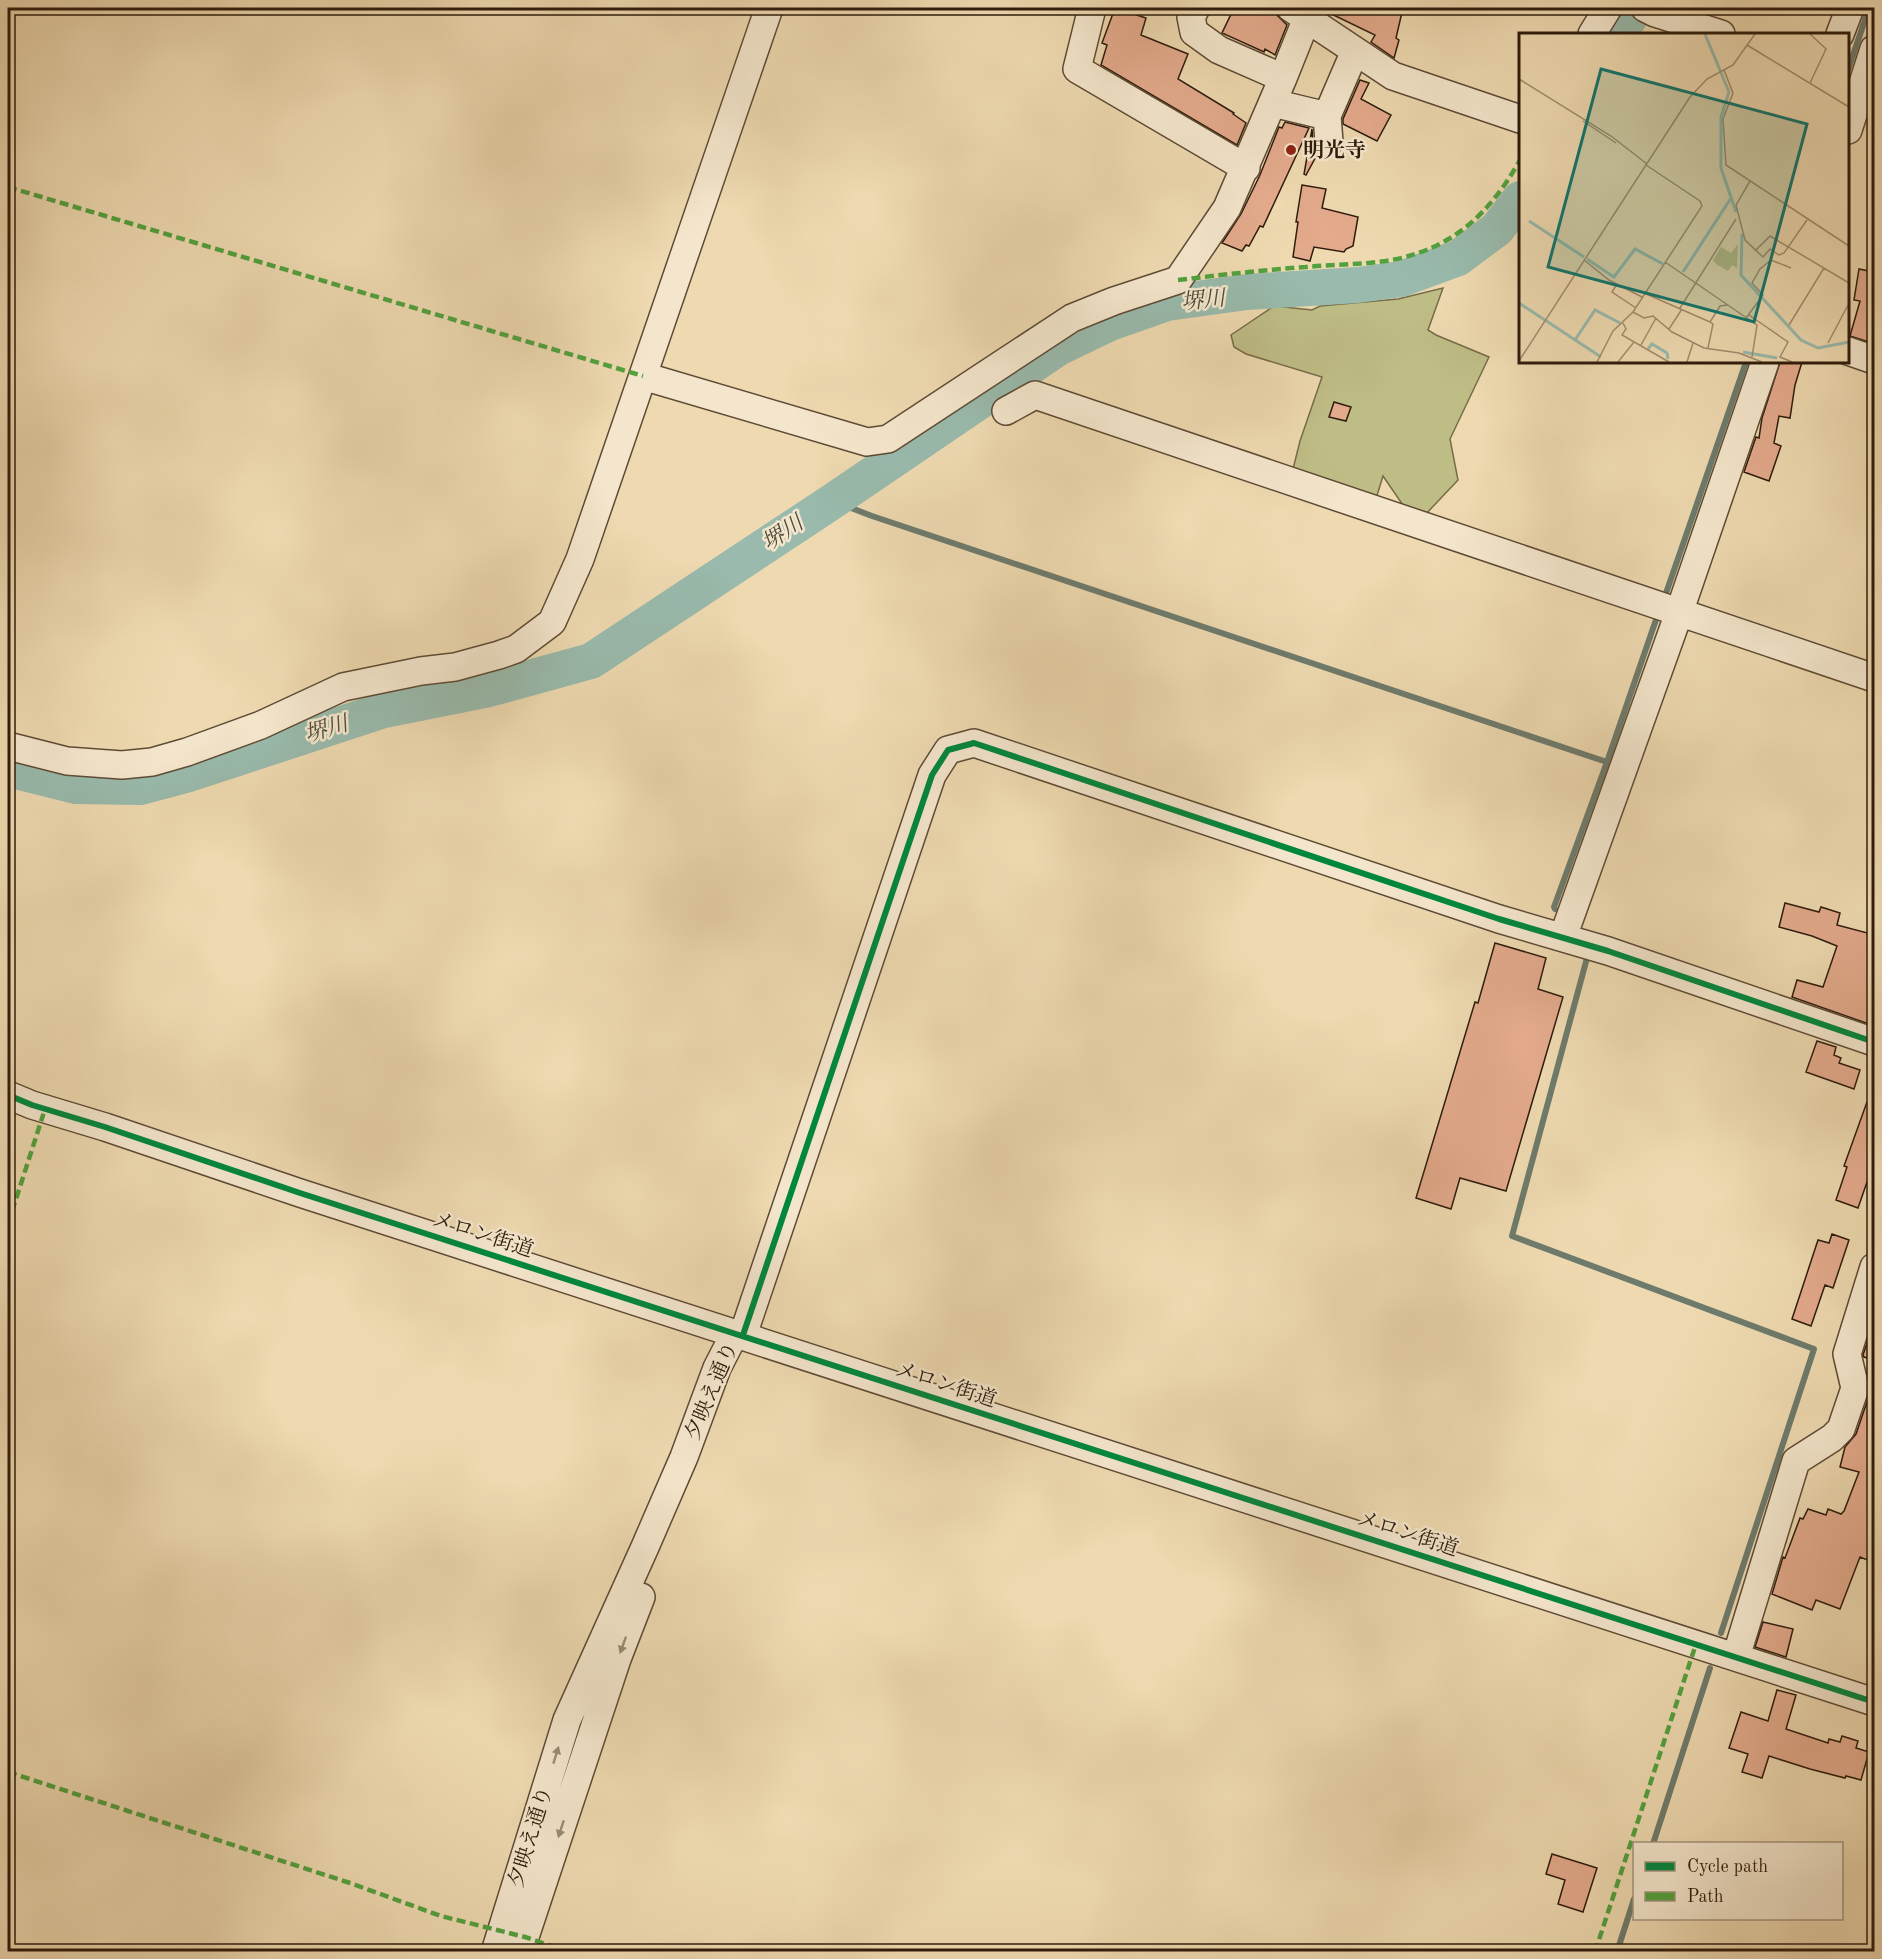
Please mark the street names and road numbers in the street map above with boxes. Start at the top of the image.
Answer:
street label: メロン街道 [429,1207,536,1262]
street label: 夕映え通り [680,1338,743,1444]
street label: メロン街道 [892,1357,999,1412]
street label: メロン街道 [1354,1506,1461,1561]
street label: 夕映え通り [504,1784,557,1891]

